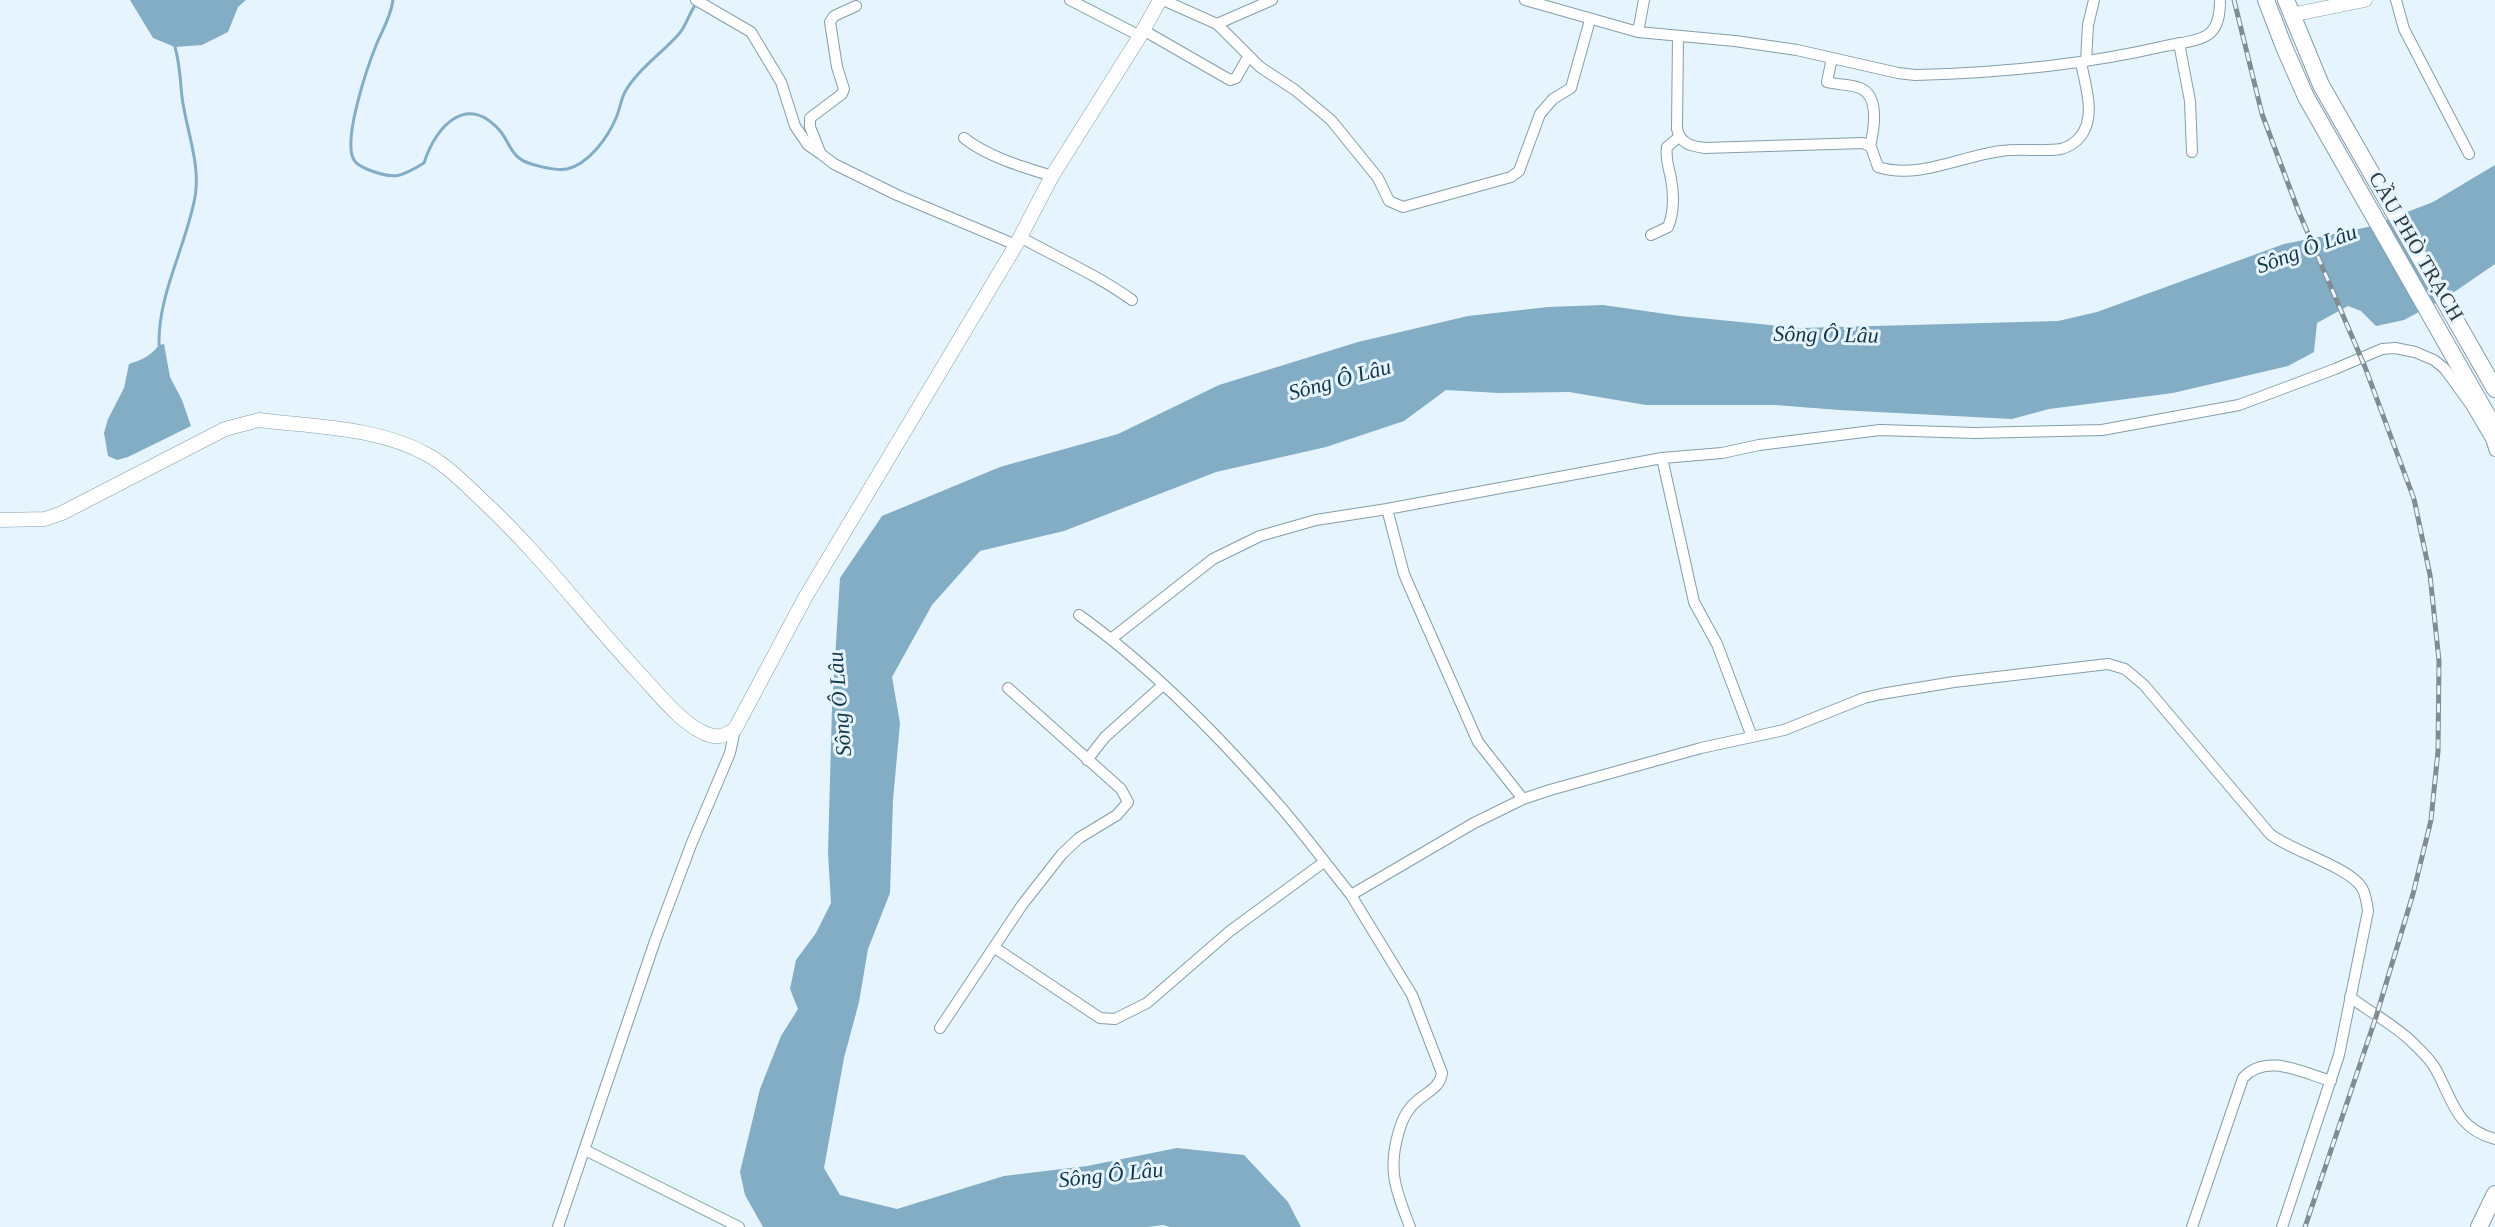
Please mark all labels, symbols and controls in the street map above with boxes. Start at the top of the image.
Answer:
street label: CẦU PHÒ TRẠCH [2362,168,2468,326]
water label: Sông Ô Lâu [2253,220,2361,280]
water label: Sông Ô Lâu [1773,322,1879,350]
water label: Sông Ô Lâu [1286,355,1394,407]
water label: Sông Ô Lâu [823,650,859,758]
water label: Sông Ô Lâu [1057,1157,1165,1195]

